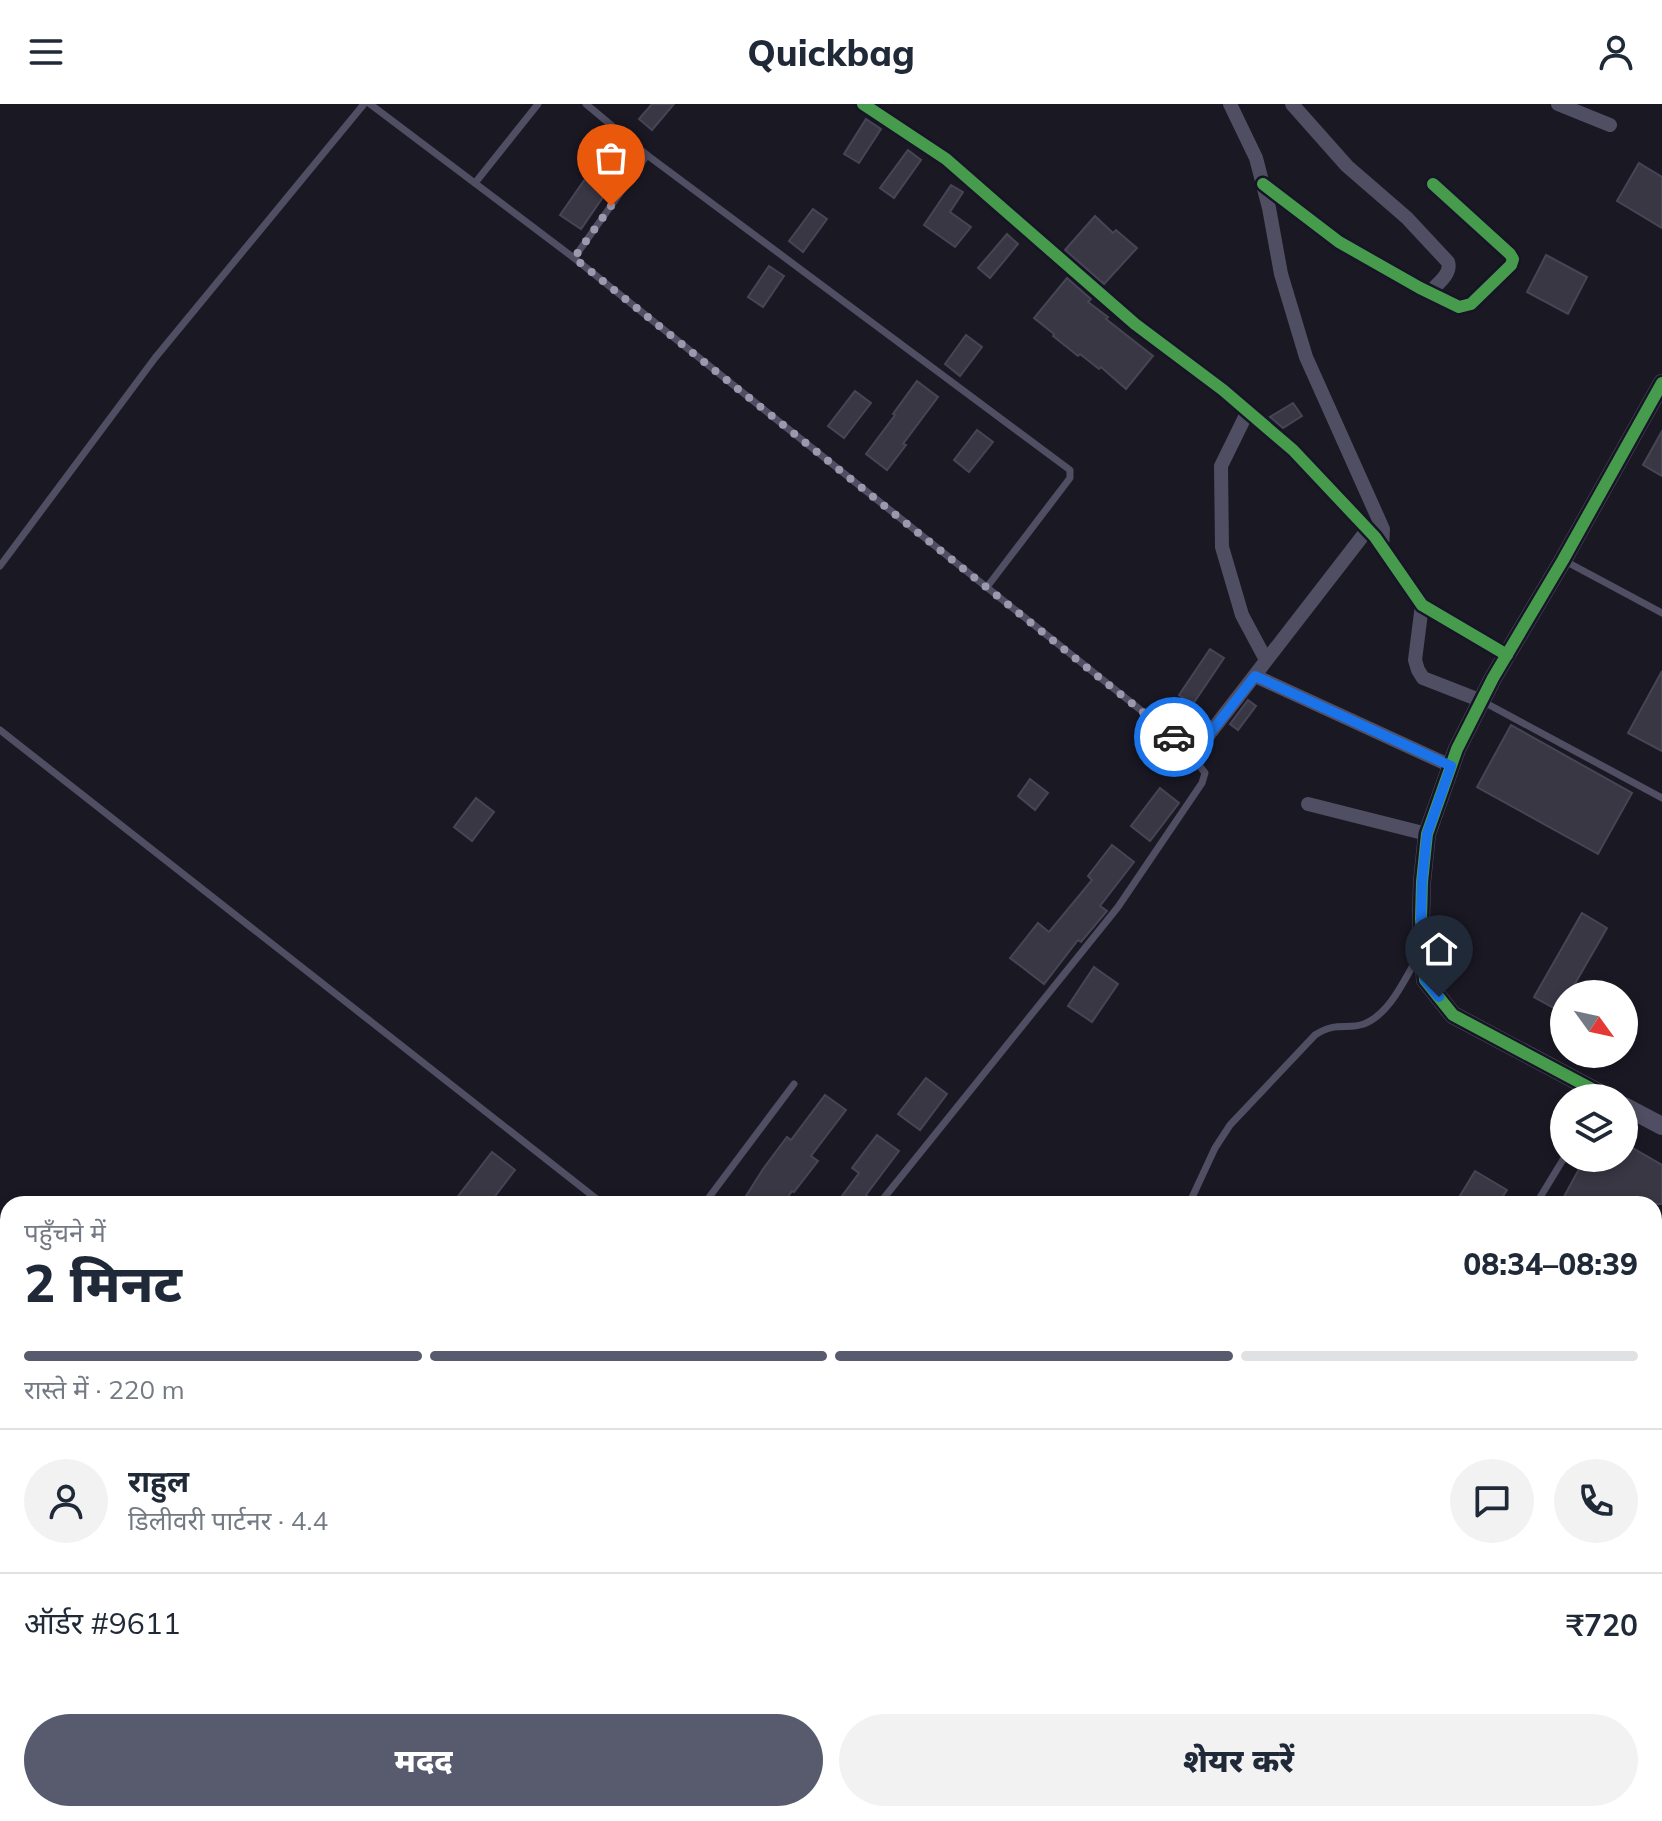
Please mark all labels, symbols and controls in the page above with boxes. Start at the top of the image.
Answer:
icon: menu [24,30,68,74]
text: Quickbag [747,30,915,75]
icon: person [1594,30,1638,74]
pin [577,124,645,206]
icon: bag [589,136,633,180]
courier [1134,697,1214,777]
icon: car [1152,715,1196,759]
pin [1405,915,1473,997]
icon: home [1417,927,1461,971]
north arrow [1550,980,1638,1068]
map controls [1550,980,1638,1172]
button: layers [1550,1084,1638,1172]
text: पहुँचने में [24,1216,106,1249]
text: 08:34–08:39 [1463,1245,1638,1283]
text: 2 मिनट [24,1250,182,1315]
text: रास्ते में · 220 m [24,1373,185,1406]
button: person [24,1459,108,1543]
button: chat [1450,1459,1534,1543]
button: phone [1554,1459,1638,1543]
text: राहुल [128,1462,189,1500]
text: डिलीवरी पार्टनर · 4.4 [128,1504,328,1537]
text: ऑर्डर #9611 [24,1604,181,1642]
text: ₹720 [1566,1606,1638,1644]
button: मदद [24,1714,823,1806]
button: शेयर करें [839,1714,1638,1806]

